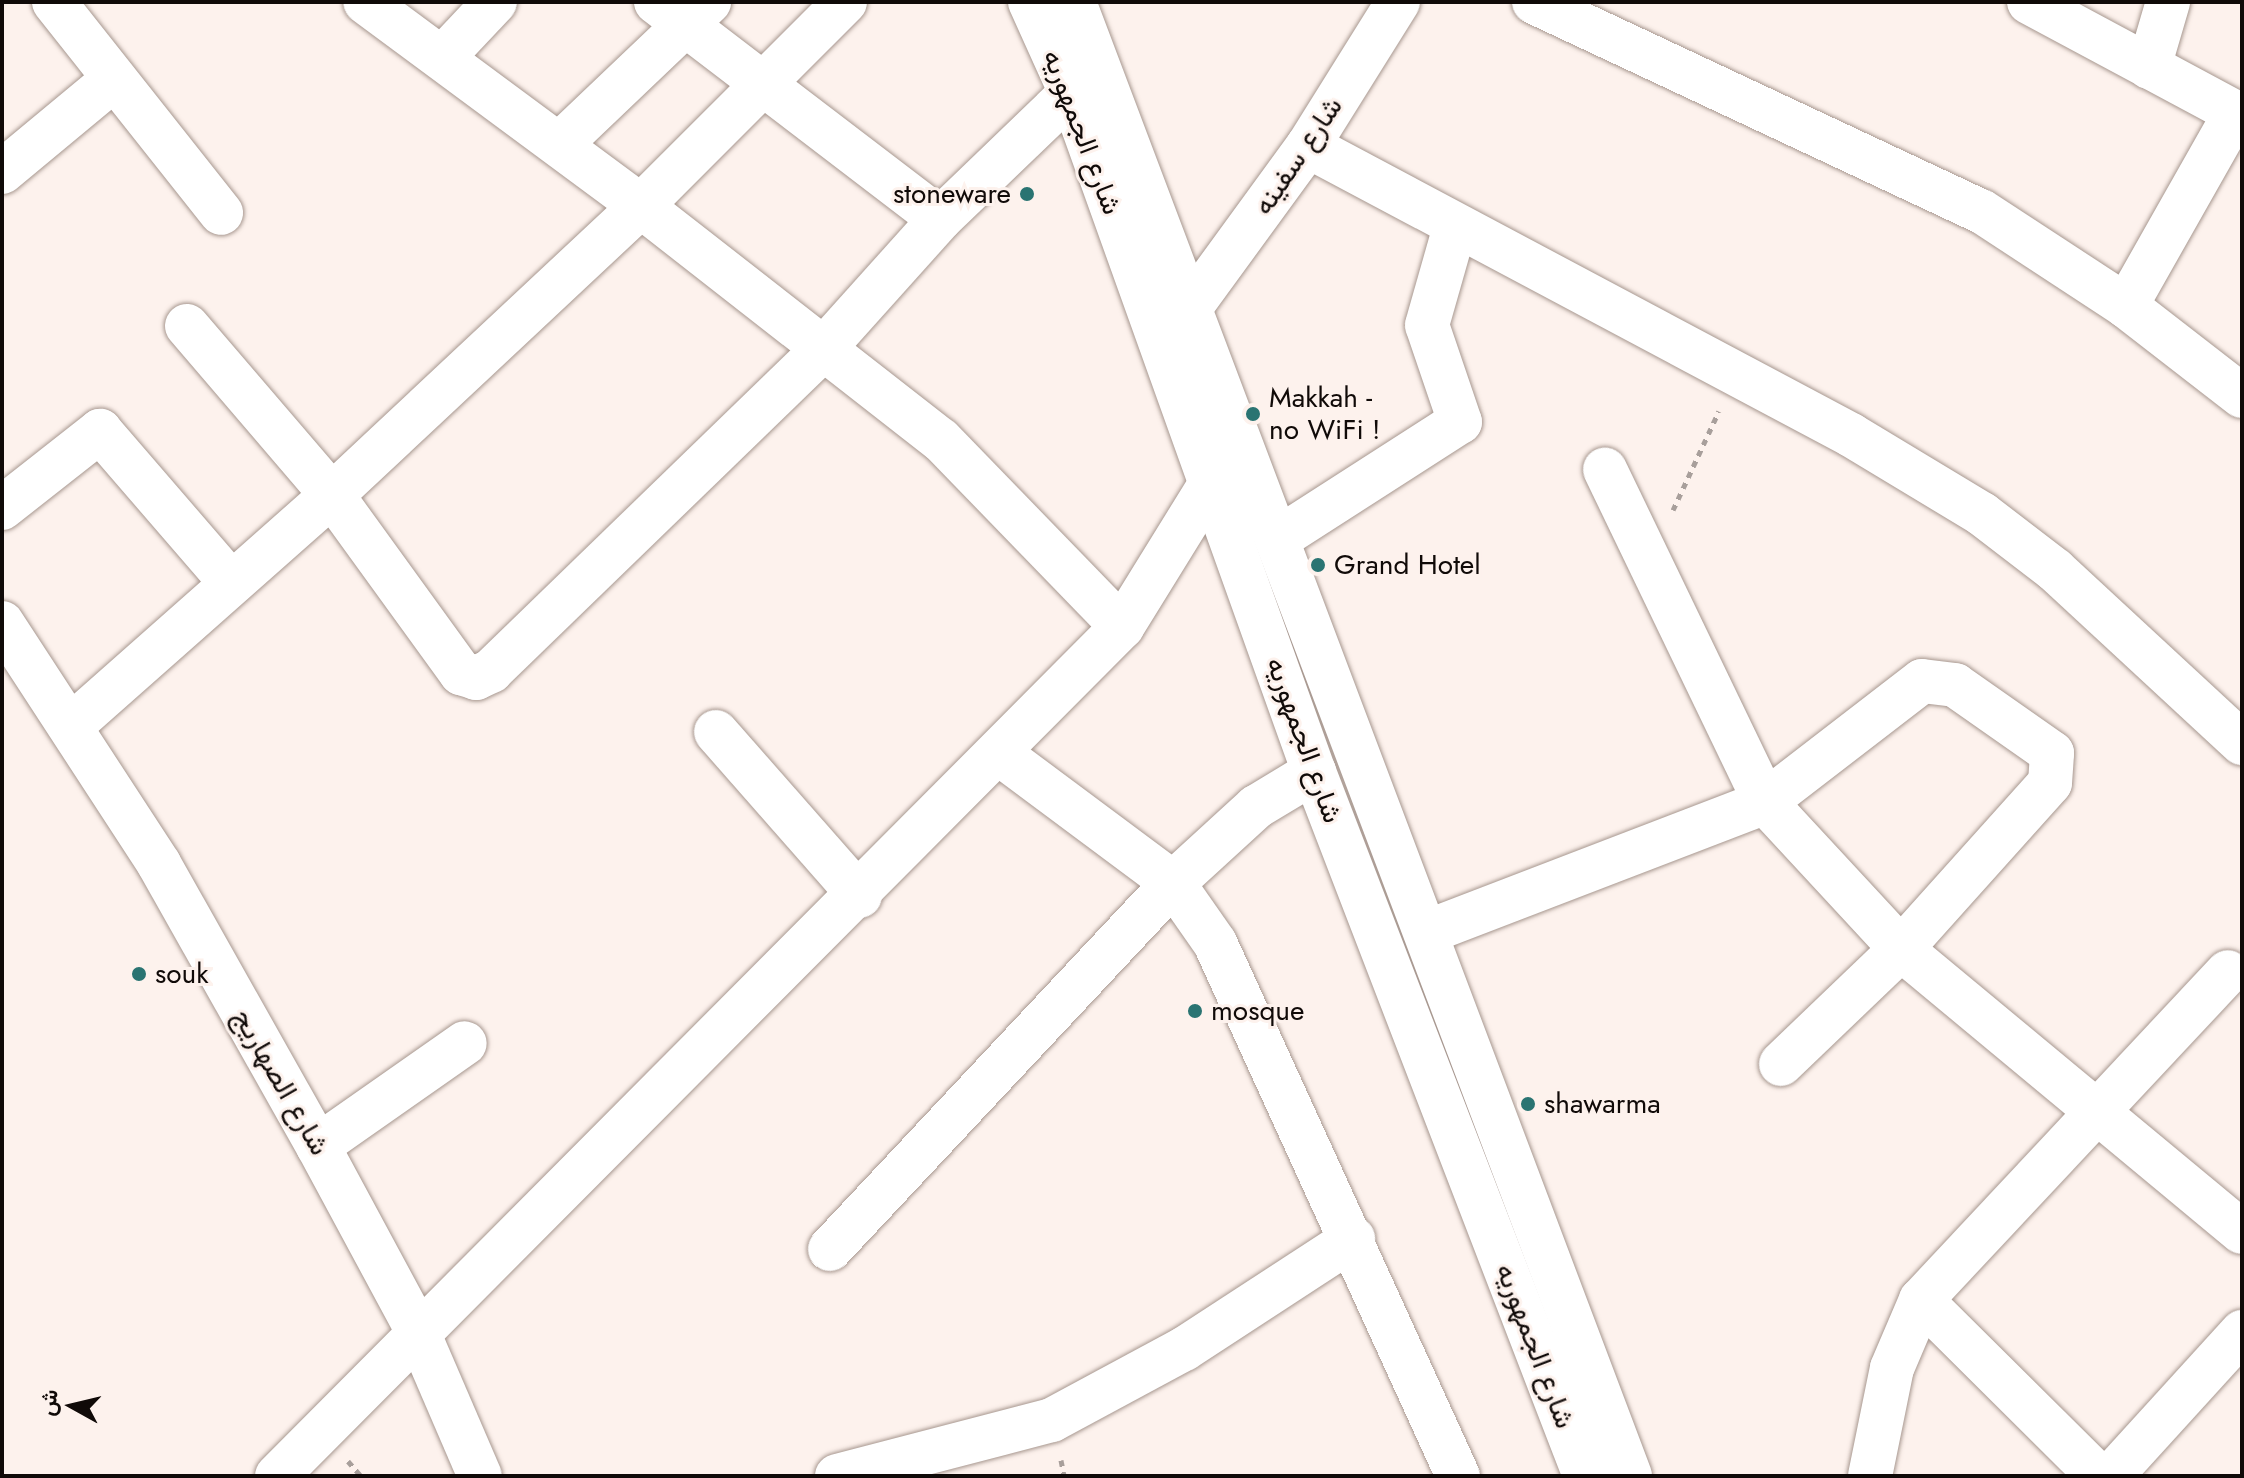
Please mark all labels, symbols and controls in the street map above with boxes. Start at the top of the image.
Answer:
street label: شارع الجمهوريه [1035,45,1129,219]
street label: شارع سفينه [1246,91,1350,221]
place label: stoneware [893,177,1011,211]
marker: stoneware [1018,185,1036,203]
place label: Makkah - no WiFi ! [1269,381,1380,447]
marker: Makkah - no WiFi ! [1244,405,1262,423]
place label: Grand Hotel [1334,548,1481,582]
marker: Grand Hotel [1309,556,1327,574]
street label: شارع الجمهوريه [1259,653,1349,827]
place label: souk [155,957,209,991]
marker: souk [130,965,148,983]
place label: mosque [1211,994,1304,1028]
marker: mosque [1186,1002,1204,1020]
street label: شارع الصهاريج [226,1003,336,1161]
place label: shawarma [1544,1087,1661,1121]
marker: shawarma [1519,1095,1537,1113]
street label: شارع الجمهوريه [1488,1259,1582,1433]
north arrow [32,1366,112,1446]
text: ش [31,1387,66,1418]

